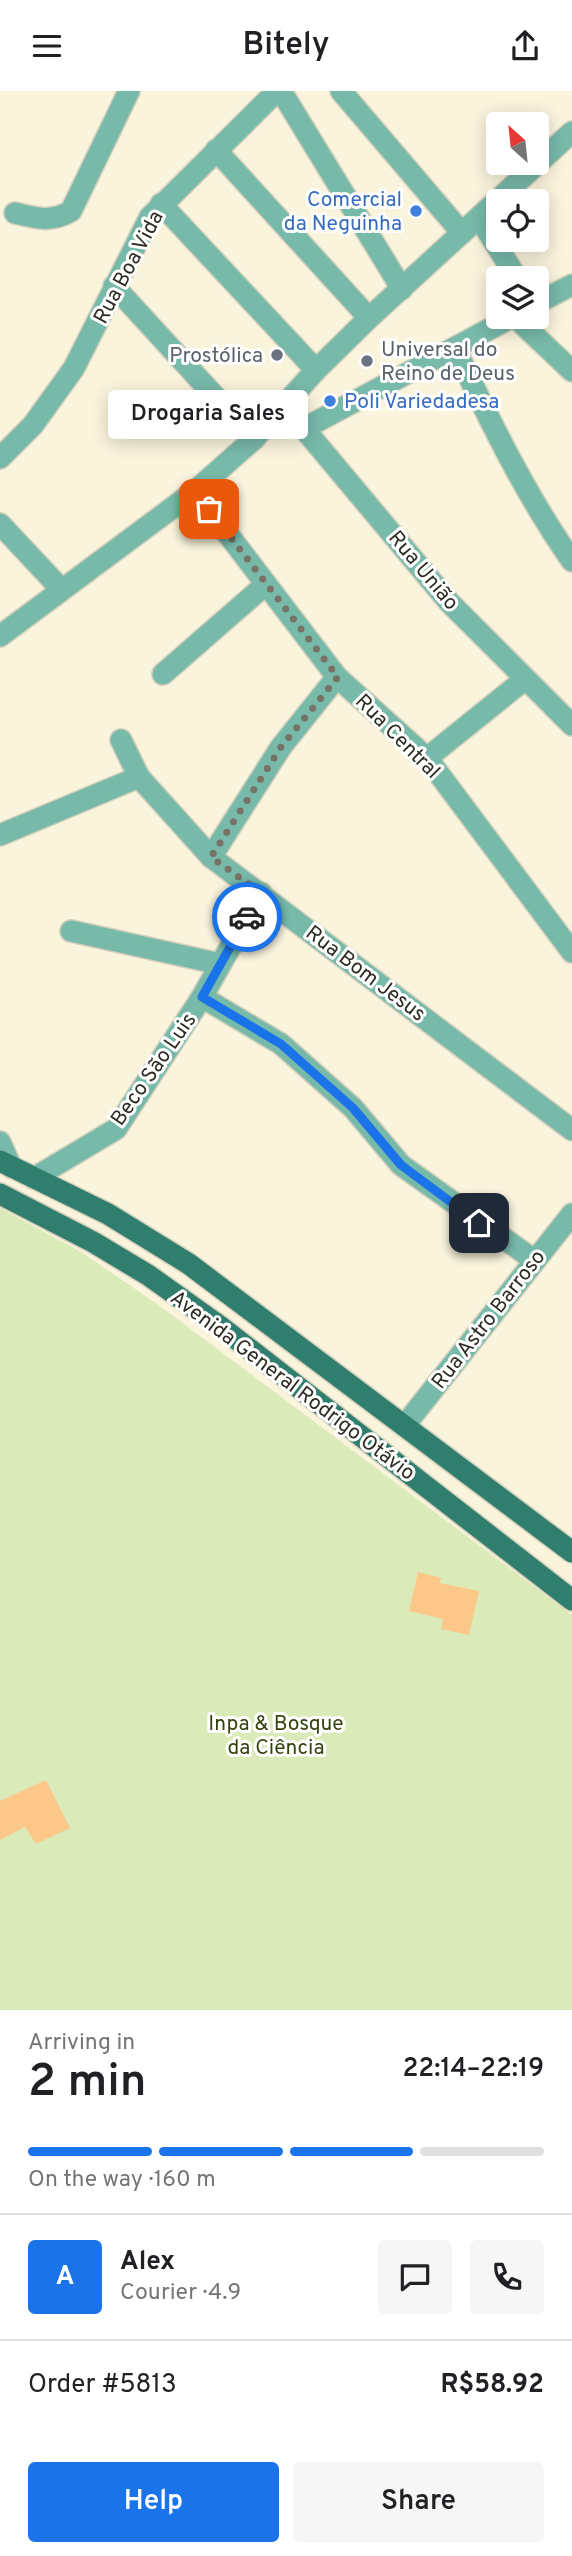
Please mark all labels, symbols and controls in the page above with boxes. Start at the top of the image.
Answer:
text: Bitely [242,26,330,66]
icon: menu [28,27,66,65]
icon: share [506,27,544,65]
north arrow [486,112,550,175]
map controls [486,112,549,329]
place label: Comercial da Neguinha [284,187,402,238]
button: locate [486,189,549,252]
marker: Comercial da Neguinha [408,203,424,219]
street label: Rua Boa Vida [88,206,170,329]
button: layers [486,266,549,329]
place label: Universal do Reino de Deus [381,337,515,388]
place label: Prostólica [169,343,263,370]
marker: Prostólica [269,347,285,363]
marker: Universal do Reino de Deus [359,353,375,369]
place label: Poli Variedadesa [344,389,499,416]
callout: Drogaria Sales [109,390,309,439]
marker: Poli Variedadesa [322,393,338,409]
text: Drogaria Sales [131,400,285,429]
pin [179,479,239,539]
icon: bag [190,490,228,528]
street label: Rua União [382,526,464,616]
street label: Rua Central [349,689,445,785]
courier [212,882,282,952]
icon: car [228,898,266,936]
street label: Rua Bom Jesus [300,920,431,1028]
street label: Beco São Luis [105,1008,203,1132]
pin [449,1193,509,1253]
icon: home [460,1204,498,1242]
street label: Rua Astro Barroso [426,1245,552,1395]
street label: Avenida General Rodrigo Otávio [164,1285,420,1487]
park label: Inpa & Bosque da Ciência [208,1711,344,1762]
text: Arriving in [28,2029,135,2058]
text: 22:14–22:19 [402,2053,544,2086]
text: 2 min [28,2054,147,2113]
text: On the way · 160 m [28,2166,216,2195]
button: chat [378,2240,452,2314]
button: phone [470,2240,544,2314]
text: Alex [120,2246,175,2279]
text: A [56,2261,74,2294]
text: Courier · 4.9 [120,2279,241,2308]
text: Order #5813 [28,2369,177,2402]
text: R$58.92 [441,2369,544,2402]
button: Help [28,2462,279,2542]
button: Share [293,2462,544,2542]

